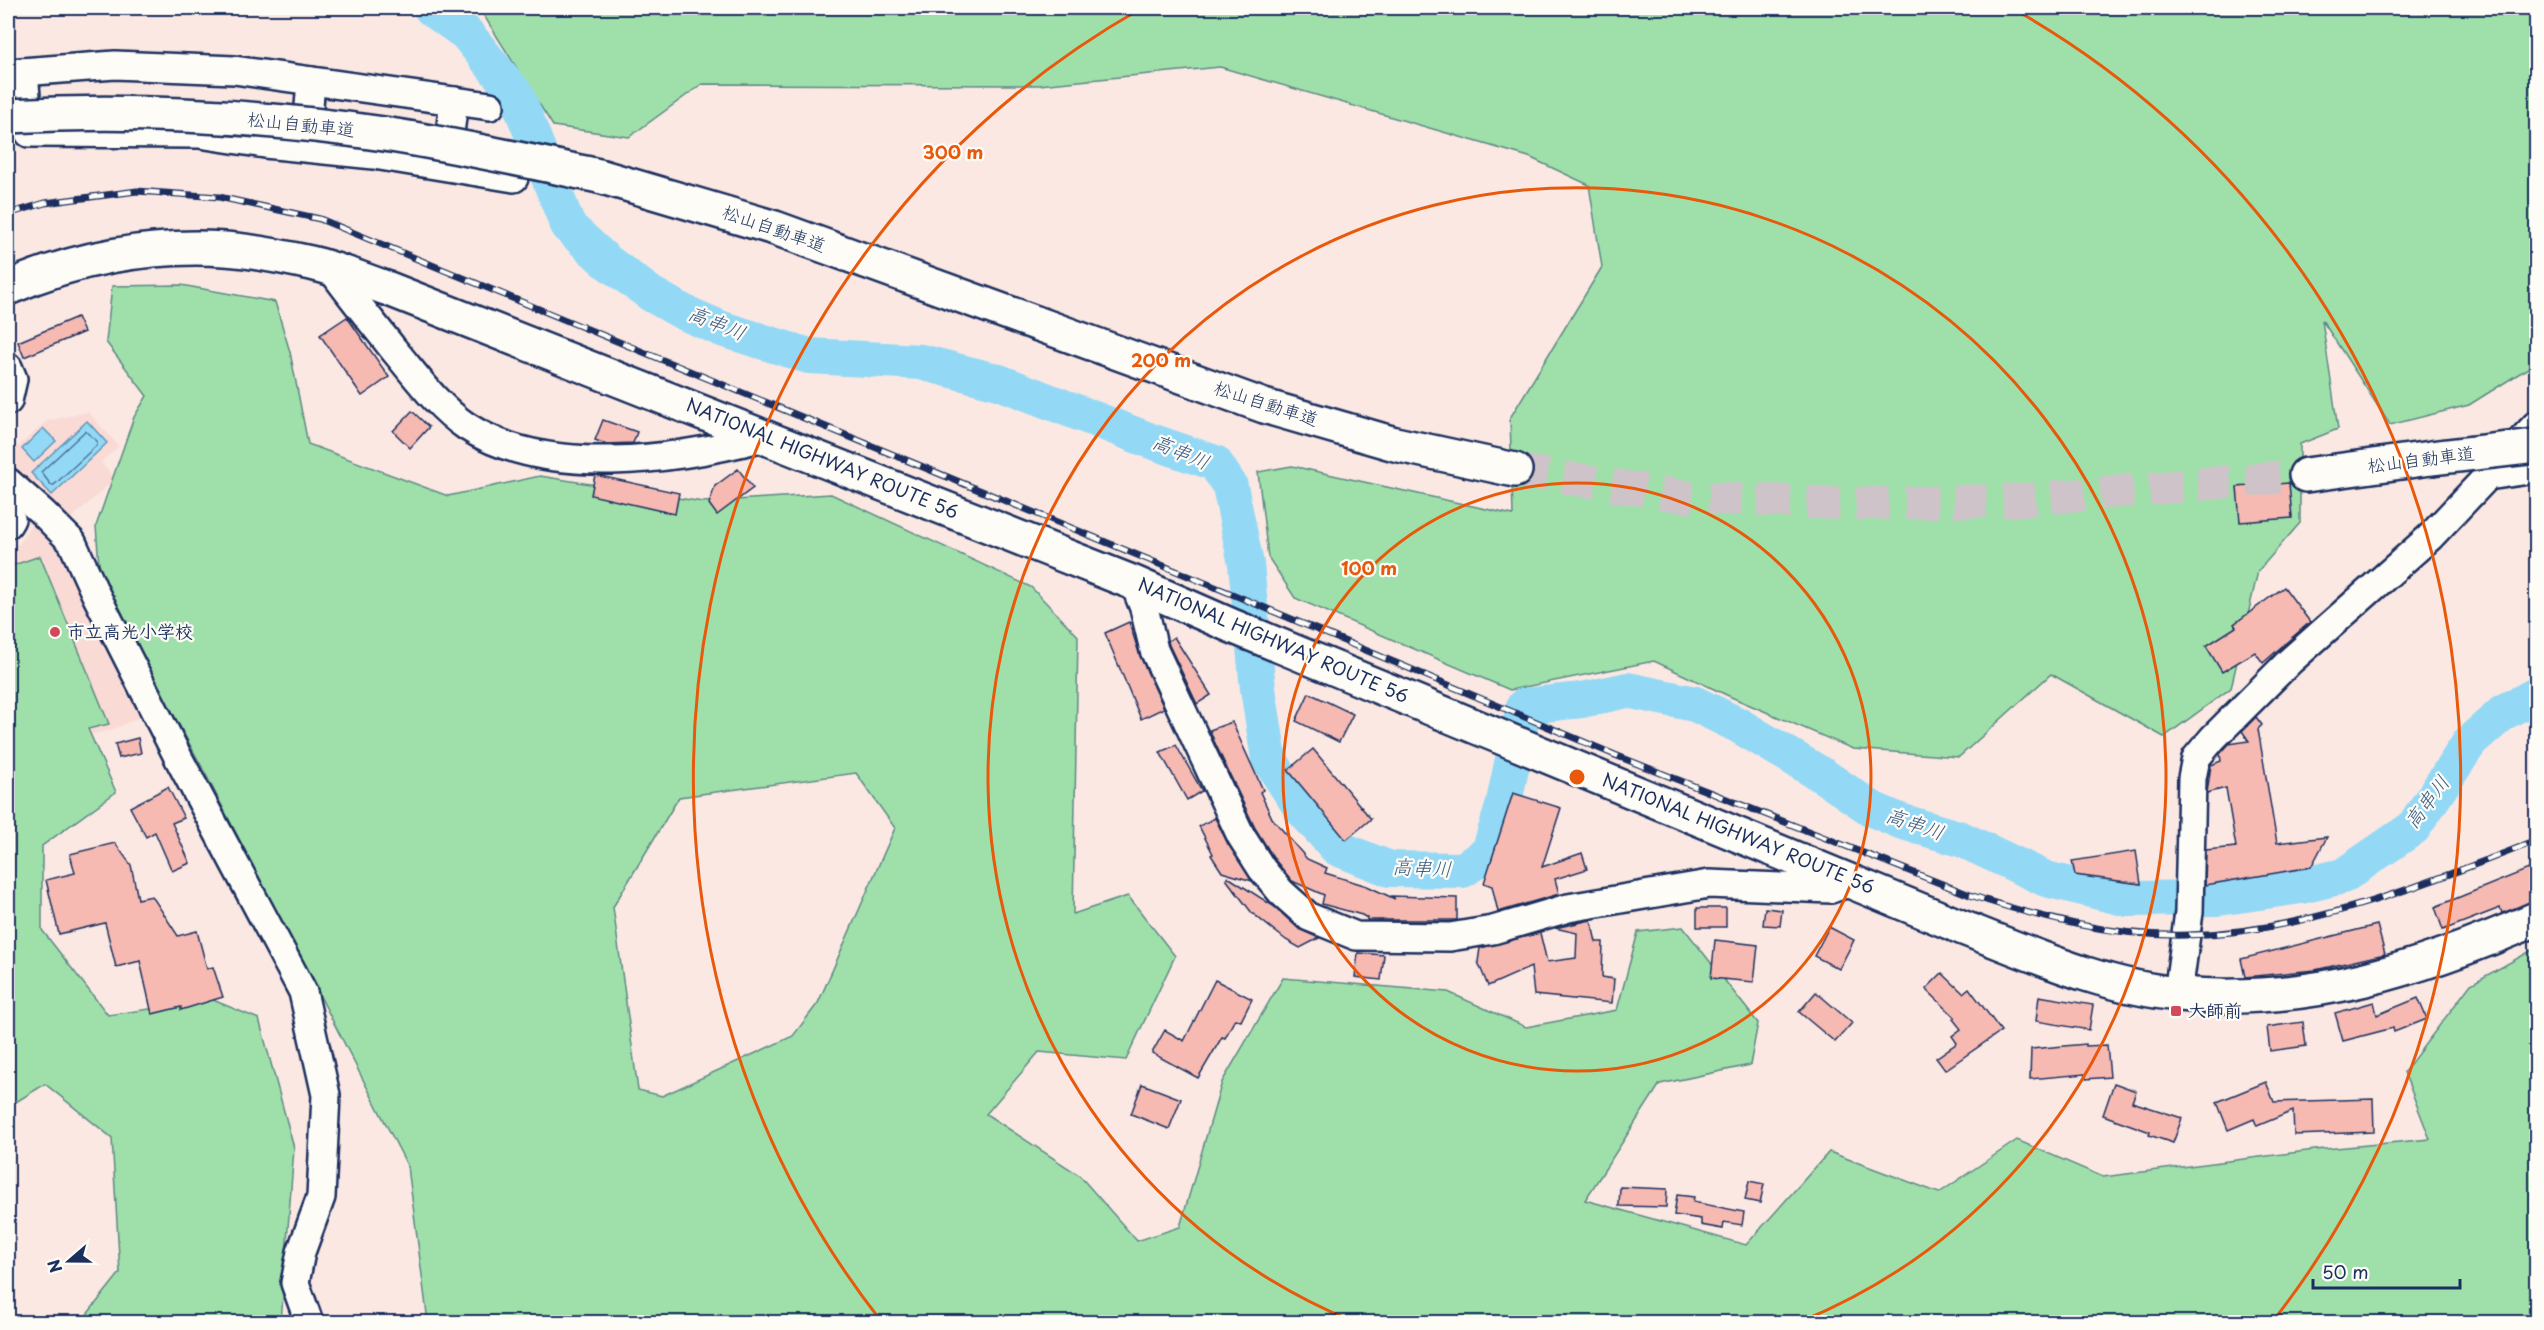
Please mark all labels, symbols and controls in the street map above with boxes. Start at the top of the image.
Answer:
street label: 松山自動車道 [246,104,356,143]
text: 300 m [923,138,983,165]
street label: 松山自動車道 [719,197,830,258]
water label: 高串川 [684,297,751,347]
text: 200 m [1131,346,1191,373]
street label: 松山自動車道 [1211,373,1322,432]
street label: NATIONAL HIGHWAY ROUTE 56 [682,390,963,525]
water label: 高串川 [1148,426,1215,477]
street label: 松山自動車道 [2366,439,2476,478]
text: 100 m [1341,554,1397,581]
street label: NATIONAL HIGHWAY ROUTE 56 [1134,570,1413,709]
place label: 市立高光小学校 [67,617,193,644]
marker: 市立高光小学校 [48,625,62,639]
street label: NATIONAL HIGHWAY ROUTE 56 [1598,765,1879,900]
centre of rings [1567,767,1587,787]
water label: 高串川 [2396,768,2456,834]
water label: 高串川 [1882,799,1949,847]
water label: 高串川 [1391,850,1453,884]
place label: 大師前 [2188,996,2242,1023]
marker: 大師前 [2169,1004,2183,1018]
north arrow [39,1231,99,1291]
scale bar [2313,1252,2460,1290]
text: N [41,1256,67,1277]
text: 50 m [2322,1258,2369,1285]

